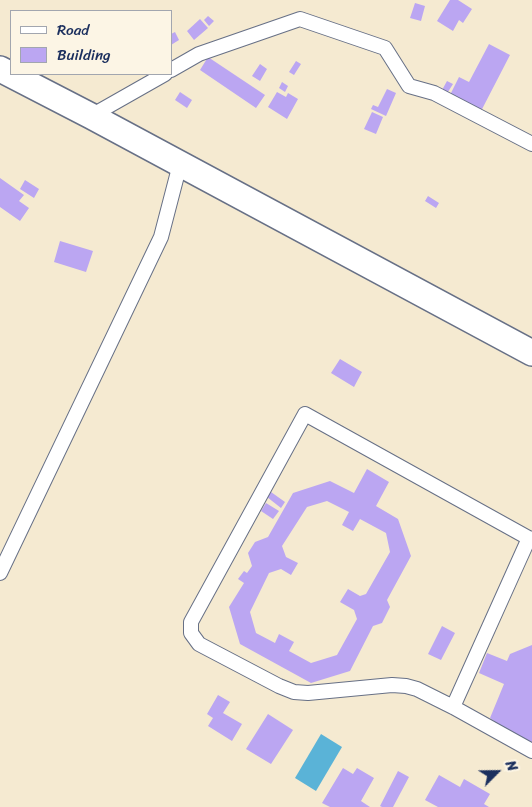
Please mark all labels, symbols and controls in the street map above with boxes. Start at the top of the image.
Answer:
legend [10,10,172,75]
text: Road [57,17,89,43]
text: Building [57,42,111,68]
north arrow [472,747,522,797]
text: N [498,757,525,775]

